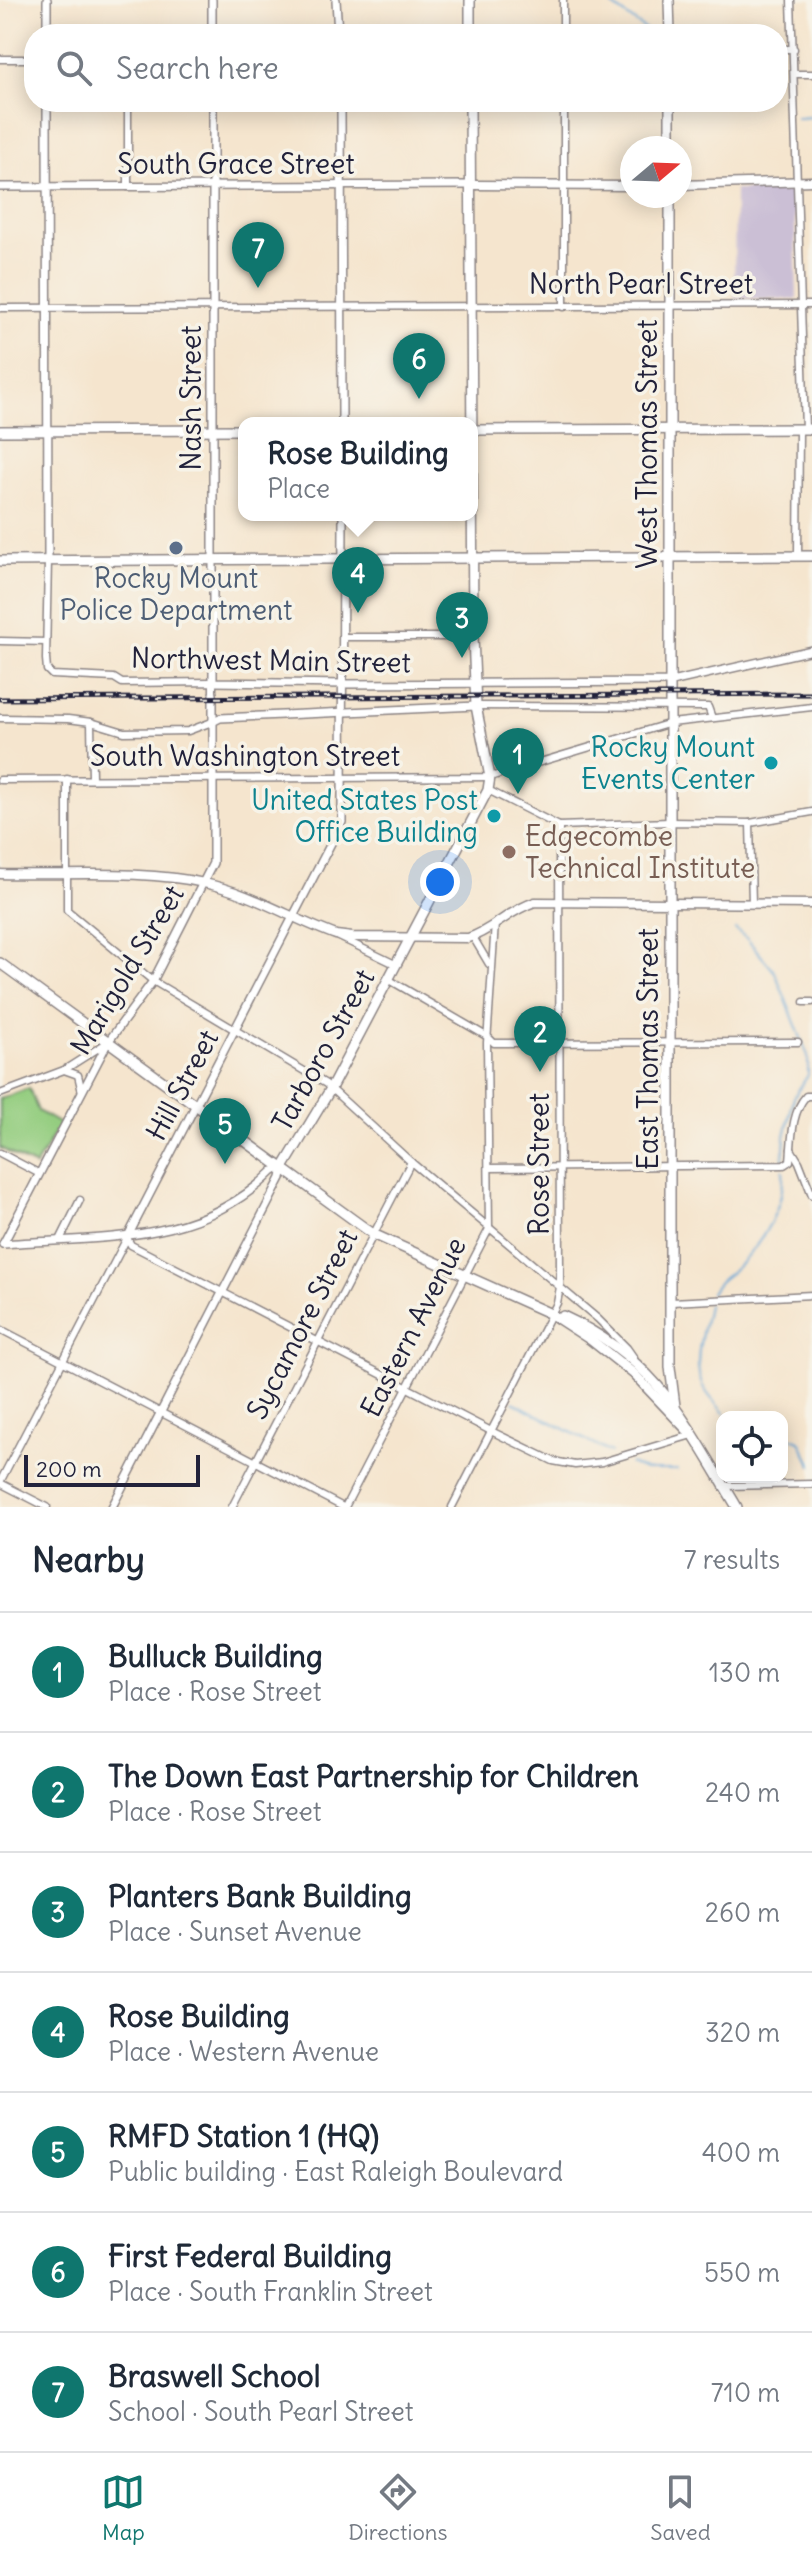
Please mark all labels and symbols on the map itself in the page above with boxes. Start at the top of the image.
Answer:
north arrow [620,136,692,208]
street label: South Grace Street [117,146,355,182]
pin: 7 [232,222,284,288]
street label: North Pearl Street [529,266,753,302]
street label: West Thomas Street [629,319,665,569]
street label: Nash Street [173,325,209,471]
pin: 6 [393,333,445,399]
marker: Rocky Mount Police Department [167,539,185,557]
pin: 4 [332,547,384,613]
place label: Rocky Mount Police Department [60,560,292,628]
pin: 3 [436,592,488,658]
street label: Northwest Main Street [131,640,411,680]
pin: 1 [492,728,544,794]
place label: Rocky Mount Events Center [581,729,755,797]
street label: South Washington Street [90,738,400,774]
marker: Rocky Mount Events Center [762,754,780,772]
place label: United States Post Office Building [251,782,478,850]
marker: United States Post Office Building [485,807,503,825]
place label: Edgecombe Technical Institute [525,818,755,886]
marker: Edgecombe Technical Institute [500,843,518,861]
your location [420,862,460,902]
street label: Marigold Street [62,879,192,1061]
street label: East Thomas Street [630,928,666,1170]
street label: Tarboro Street [264,963,382,1137]
pin: 2 [514,1006,566,1072]
street label: Hill Street [138,1023,226,1147]
street label: Rose Street [521,1093,557,1235]
pin: 5 [199,1098,251,1164]
street label: Sycamore Street [239,1223,365,1425]
street label: Eastern Avenue [352,1231,474,1423]
scale bar [24,1451,200,1487]

